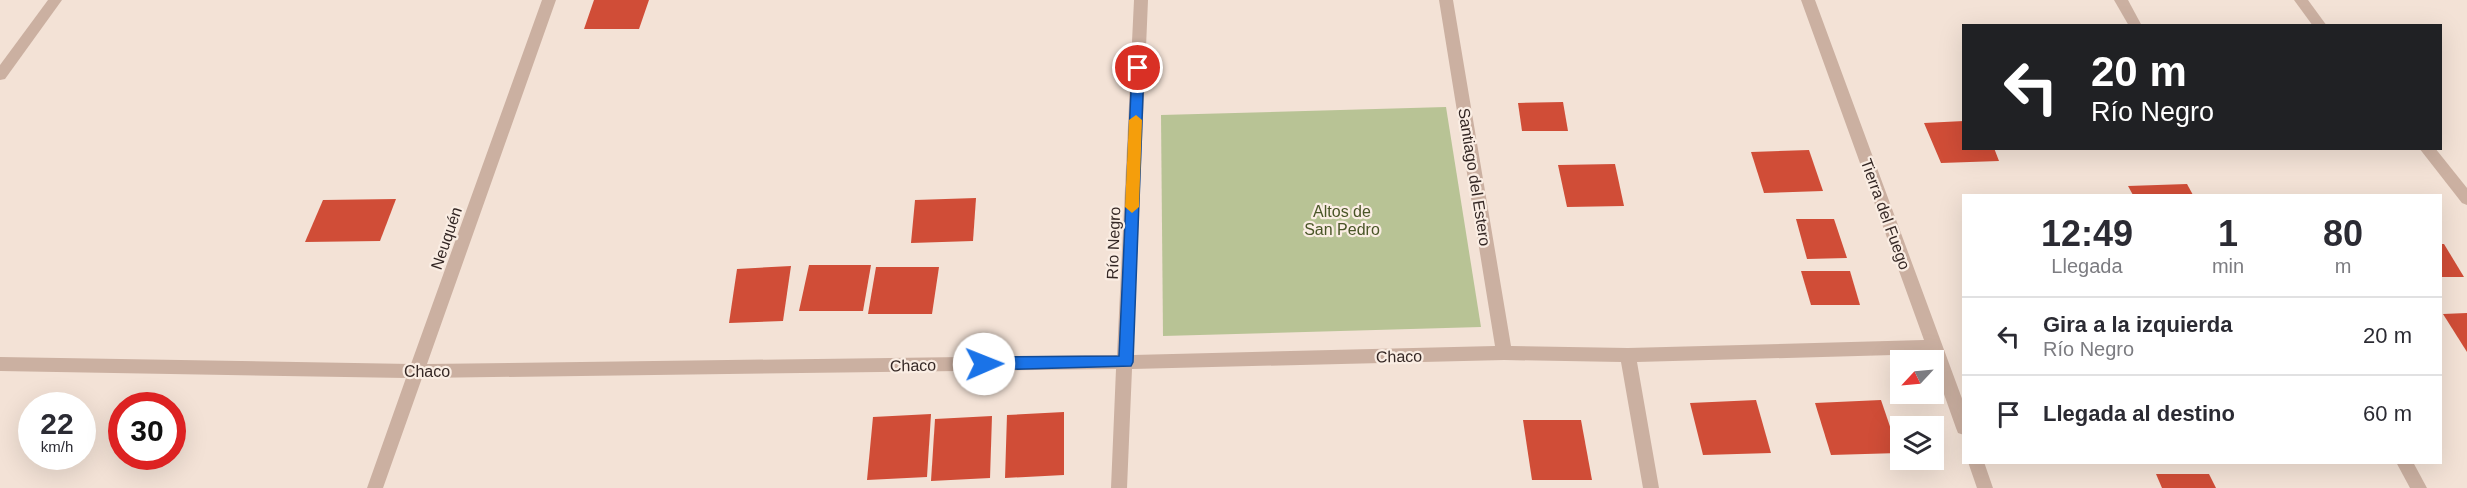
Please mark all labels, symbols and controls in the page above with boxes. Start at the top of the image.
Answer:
pin [1112,42,1163,93]
icon: left [1992,48,2070,126]
text: 20 m [2091,48,2187,95]
icon: arrive [1121,51,1154,84]
text: Río Negro [2091,97,2214,127]
street label: Santiago del Estero [1455,107,1494,247]
street label: Tierra del Fuego [1858,156,1914,272]
park label: Altos de San Pedro [1304,203,1380,238]
street label: Neuquén [428,205,465,272]
street label: Río Negro [1104,206,1123,280]
text: 12:49 [2041,213,2133,254]
text: 1 [2218,213,2238,254]
text: 80 [2323,213,2363,254]
text: Llegada [2051,255,2123,277]
text: min [2212,255,2244,277]
text: m [2335,255,2351,277]
text: Gira a la izquierda [2043,312,2233,337]
icon: left [1992,320,2025,353]
text: 20 m [2363,323,2412,348]
position arrow [952,332,1016,396]
text: Río Negro [2043,338,2134,360]
street label: Chaco [1376,348,1422,365]
north arrow [1890,350,1944,404]
map controls [1890,350,1944,470]
street label: Chaco [890,357,936,374]
street label: Chaco [404,363,450,380]
speed limit sign: 30 [108,392,186,470]
icon: arrive [1992,398,2025,431]
text: Llegada al destino [2043,401,2235,426]
text: 60 m [2363,401,2412,426]
text: 22 [40,407,74,440]
button: layers [1890,416,1944,470]
text: km/h [41,438,73,455]

